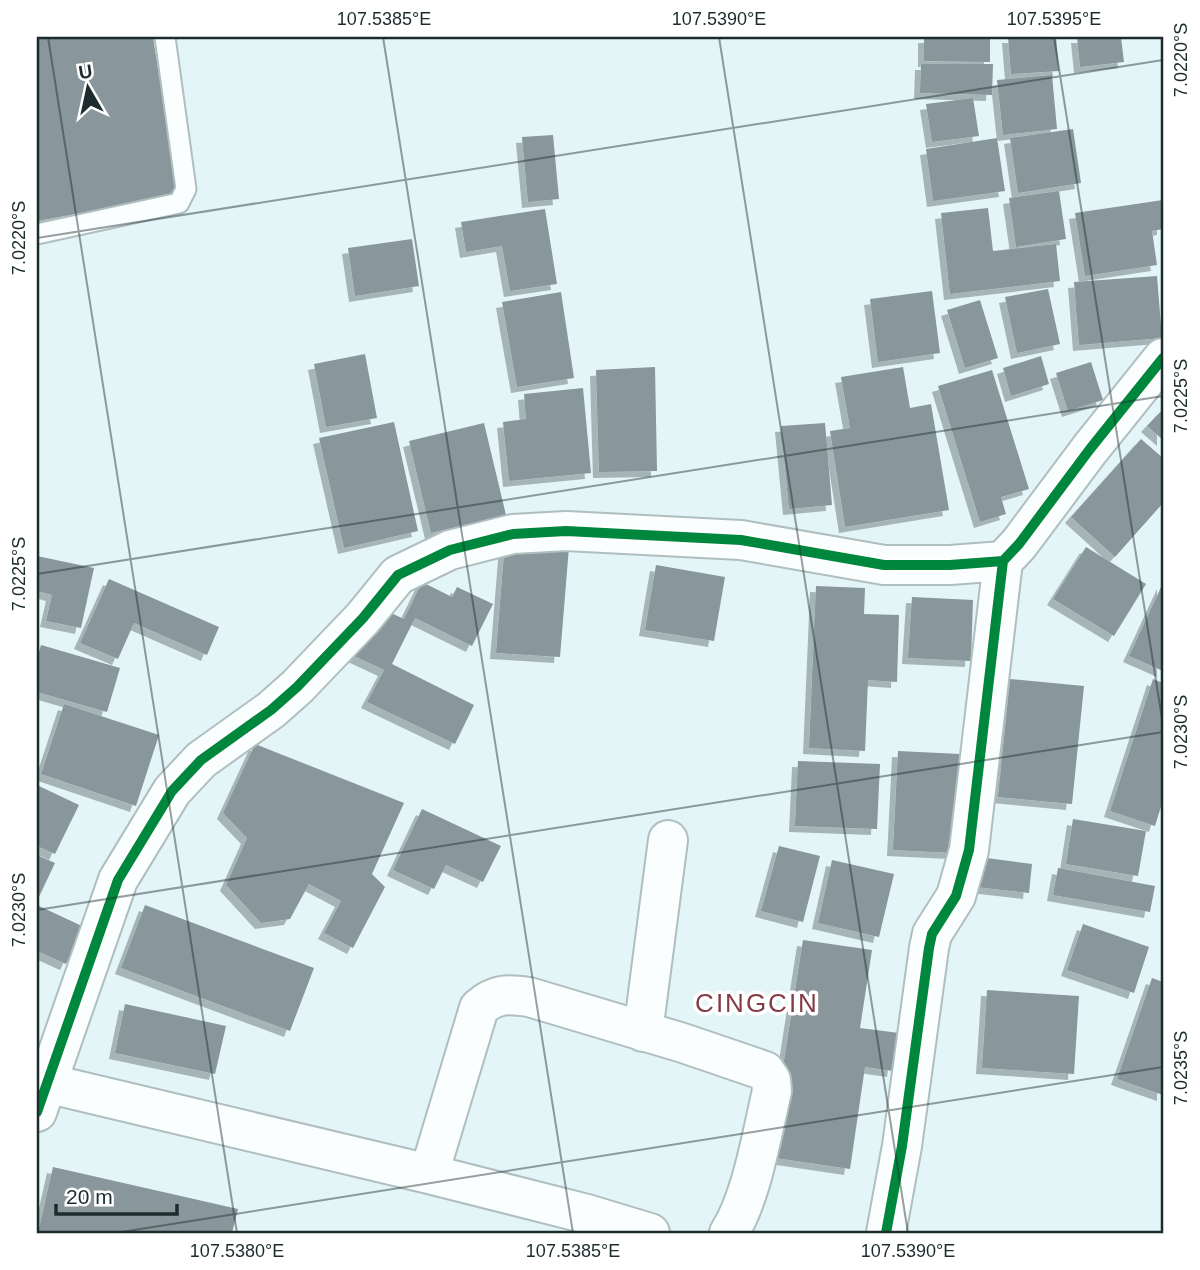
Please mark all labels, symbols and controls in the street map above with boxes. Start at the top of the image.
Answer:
text: 107.5385°E [337,9,431,29]
text: 107.5390°E [672,9,766,29]
text: 107.5395°E [1007,9,1101,29]
text: 7.0220°S [1171,23,1191,97]
north arrow [52,52,122,122]
text: U [77,60,94,83]
text: 7.0220°S [9,201,29,275]
text: 7.0225°S [1171,359,1191,433]
text: 7.0225°S [9,537,29,611]
text: 7.0230°S [1171,695,1191,769]
text: 7.0230°S [9,873,29,947]
district label: CINGCIN [695,988,819,1018]
text: 7.0235°S [1171,1031,1191,1105]
scale bar [56,1172,177,1216]
text: 20 m [66,1185,113,1208]
text: 107.5380°E [190,1241,284,1261]
text: 107.5385°E [526,1241,620,1261]
text: 107.5390°E [861,1241,955,1261]

